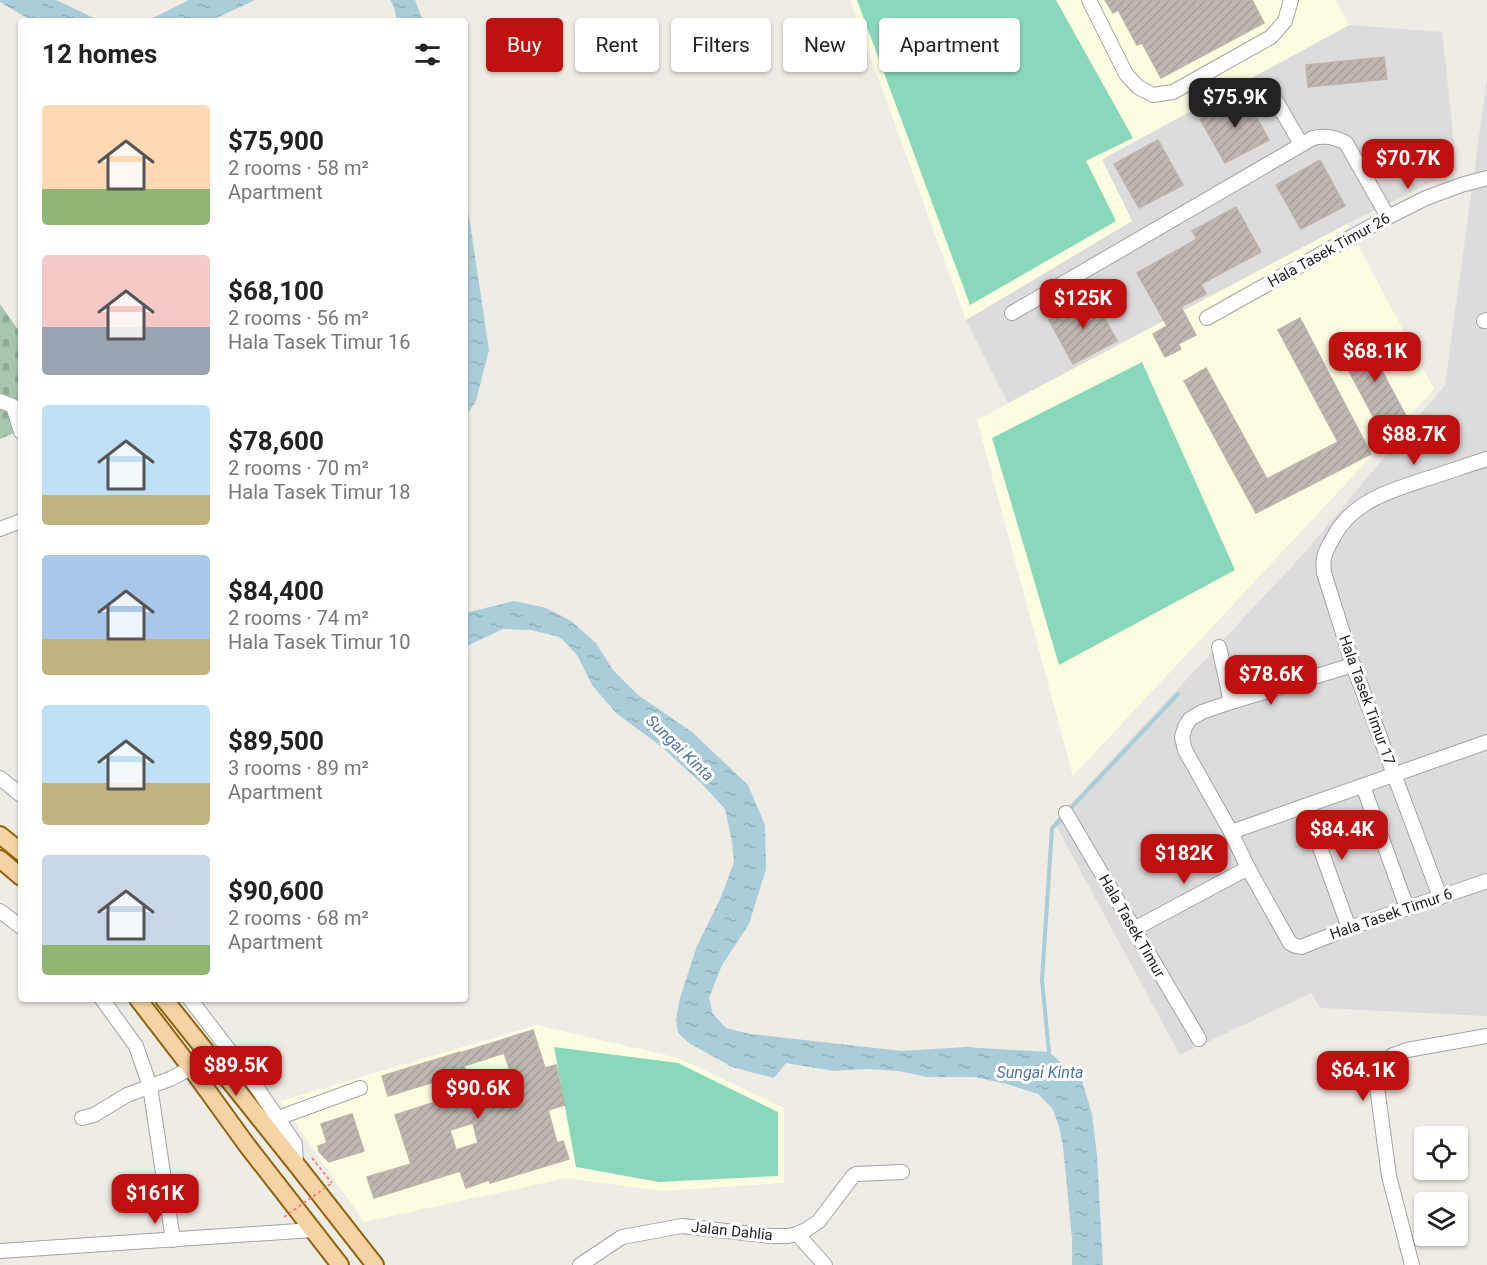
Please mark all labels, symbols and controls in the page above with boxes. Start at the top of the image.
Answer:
chip: Buy [486,18,563,72]
chip: Rent [575,18,659,72]
chip: Filters [671,18,771,72]
chip: New [783,18,867,72]
chip: Apartment [879,18,1020,72]
icon: filters [411,38,444,71]
text: 12 homes [42,39,157,69]
pin: $75.9K [1186,78,1284,129]
text: $75.9K [1203,85,1267,109]
text: $75,900 [228,126,324,156]
icon: home [90,129,162,201]
pin: $70.7K [1359,139,1457,190]
text: $70.7K [1376,146,1440,170]
text: 2 rooms · 58 m² [228,156,369,180]
text: Apartment [228,180,323,204]
street label: Hala Tasek Timur 26 [1265,209,1393,291]
text: $68,100 [228,276,324,306]
icon: home [90,279,162,351]
pin: $125K [1041,279,1125,330]
text: $125K [1054,286,1112,310]
text: 2 rooms · 56 m² [228,306,369,330]
text: Hala Tasek Timur 16 [228,330,410,354]
pin: $68.1K [1326,332,1424,383]
text: $68.1K [1343,339,1407,363]
pin: $88.7K [1365,415,1463,466]
text: $88.7K [1382,422,1446,446]
text: $78,600 [228,426,324,456]
icon: home [90,429,162,501]
text: 2 rooms · 70 m² [228,456,369,480]
text: Hala Tasek Timur 18 [228,480,410,504]
text: $84,400 [228,576,324,606]
icon: home [90,579,162,651]
text: 2 rooms · 74 m² [228,606,369,630]
text: Hala Tasek Timur 10 [228,630,410,654]
street label: Hala Tasek Timur 17 [1335,633,1399,767]
pin: $78.6K [1222,655,1320,706]
text: $78.6K [1239,662,1303,686]
water label: Sungai Kinta [642,711,718,785]
text: $89,500 [228,726,324,756]
icon: home [90,729,162,801]
text: 3 rooms · 89 m² [228,756,369,780]
text: Apartment [228,780,323,804]
pin: $84.4K [1293,810,1391,861]
text: $84.4K [1310,817,1374,841]
pin: $182K [1142,834,1226,885]
text: $182K [1155,841,1213,865]
street label: Hala Tasek Timur [1095,871,1169,981]
text: $90,600 [228,876,324,906]
icon: home [90,879,162,951]
street label: Hala Tasek Timur 6 [1327,885,1455,943]
text: 2 rooms · 68 m² [228,906,369,930]
text: Apartment [228,930,323,954]
pin: $89.5K [187,1046,285,1097]
pin: $64.1K [1314,1051,1412,1102]
text: $89.5K [204,1053,268,1077]
text: $64.1K [1331,1058,1395,1082]
water label: Sungai Kinta [997,1063,1083,1082]
pin: $90.6K [429,1069,527,1120]
text: $90.6K [446,1076,510,1100]
map controls [1414,1126,1468,1246]
button: locate [1414,1126,1468,1180]
pin: $161K [113,1174,197,1225]
text: $161K [126,1181,184,1205]
button: layers [1414,1192,1468,1246]
street label: Jalan Dahlia [690,1218,774,1244]

